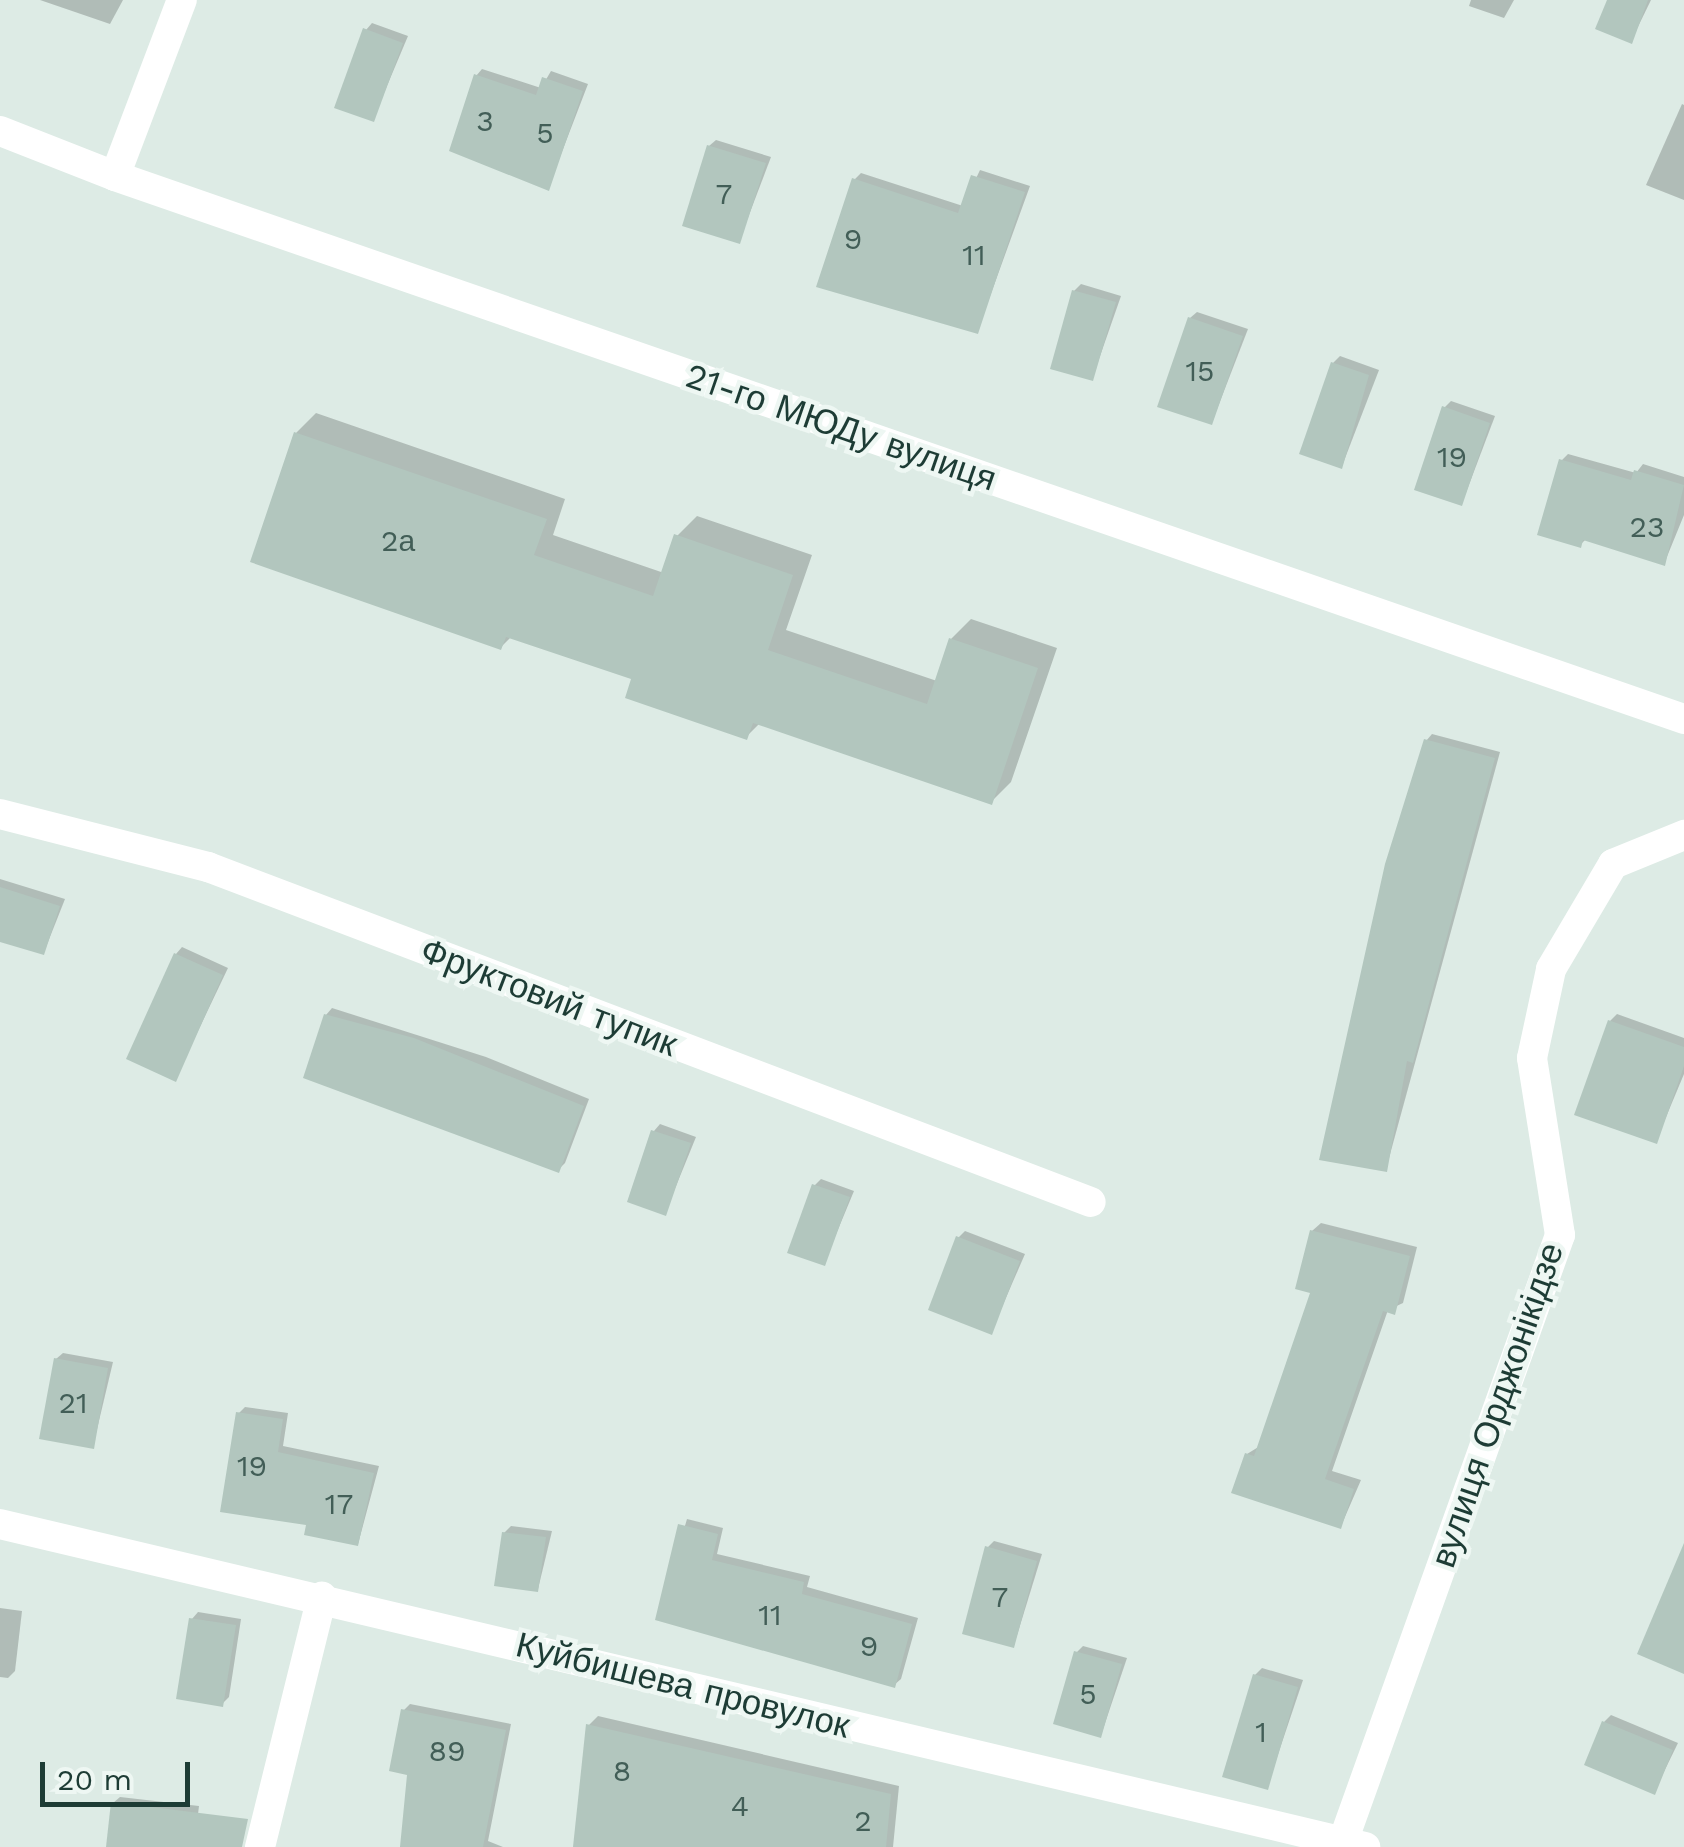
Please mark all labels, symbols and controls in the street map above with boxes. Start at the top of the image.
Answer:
house number: 3 [476,103,494,139]
house number: 5 [536,115,554,151]
house number: 7 [716,176,732,212]
house number: 9 [844,221,862,257]
house number: 11 [962,237,986,273]
house number: 15 [1185,353,1215,389]
street label: 21-го МЮДу вулиця [680,354,1002,500]
house number: 19 [1437,439,1467,475]
house number: 23 [1630,509,1664,545]
house number: 2а [381,523,415,559]
street label: Фруктовий тупик [415,929,683,1065]
street label: вулиця Орджонікідзе [1422,1237,1572,1573]
house number: 21 [58,1385,88,1421]
house number: 19 [237,1448,267,1484]
house number: 17 [325,1486,353,1522]
house number: 7 [992,1579,1008,1615]
house number: 11 [758,1597,782,1633]
street label: Куйбишева провулок [512,1623,854,1747]
house number: 9 [860,1628,878,1664]
house number: 5 [1079,1676,1097,1712]
house number: 1 [1255,1714,1267,1750]
house number: 89 [429,1733,465,1769]
scale bar [45,1742,195,1804]
house number: 8 [613,1753,631,1789]
text: 20 m [57,1762,132,1797]
house number: 4 [731,1788,749,1824]
house number: 2 [854,1803,872,1839]

